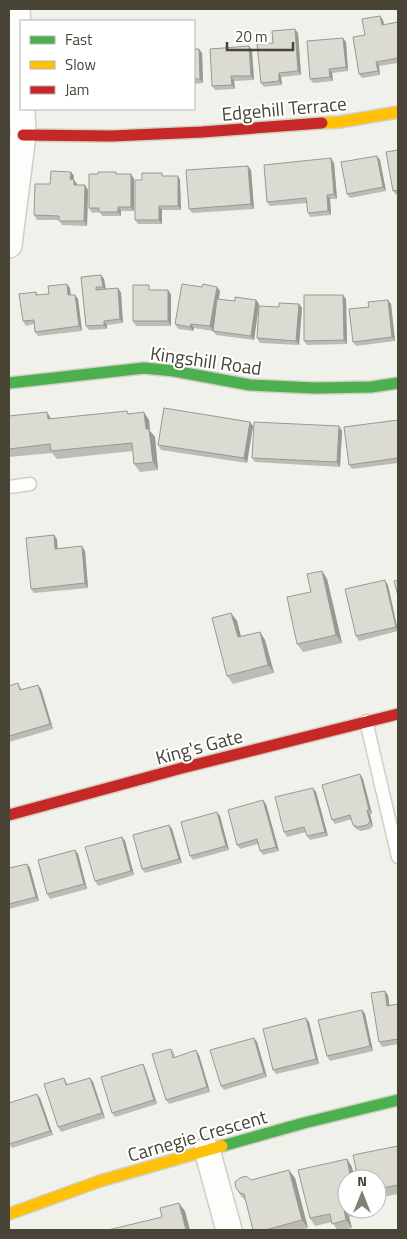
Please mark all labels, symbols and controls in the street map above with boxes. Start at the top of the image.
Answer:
legend [20,20,195,110]
scale bar [227,20,293,52]
text: 20 m [235,25,268,48]
text: Fast [65,28,93,51]
text: Slow [65,53,96,76]
text: Jam [65,78,89,101]
street label: Edgehill Terrace [220,88,348,128]
street label: Kingshill Road [148,338,264,382]
street label: King's Gate [152,720,246,772]
street label: Carnegie Crescent [124,1101,270,1169]
north arrow [337,1169,387,1219]
text: N [357,1170,367,1191]

